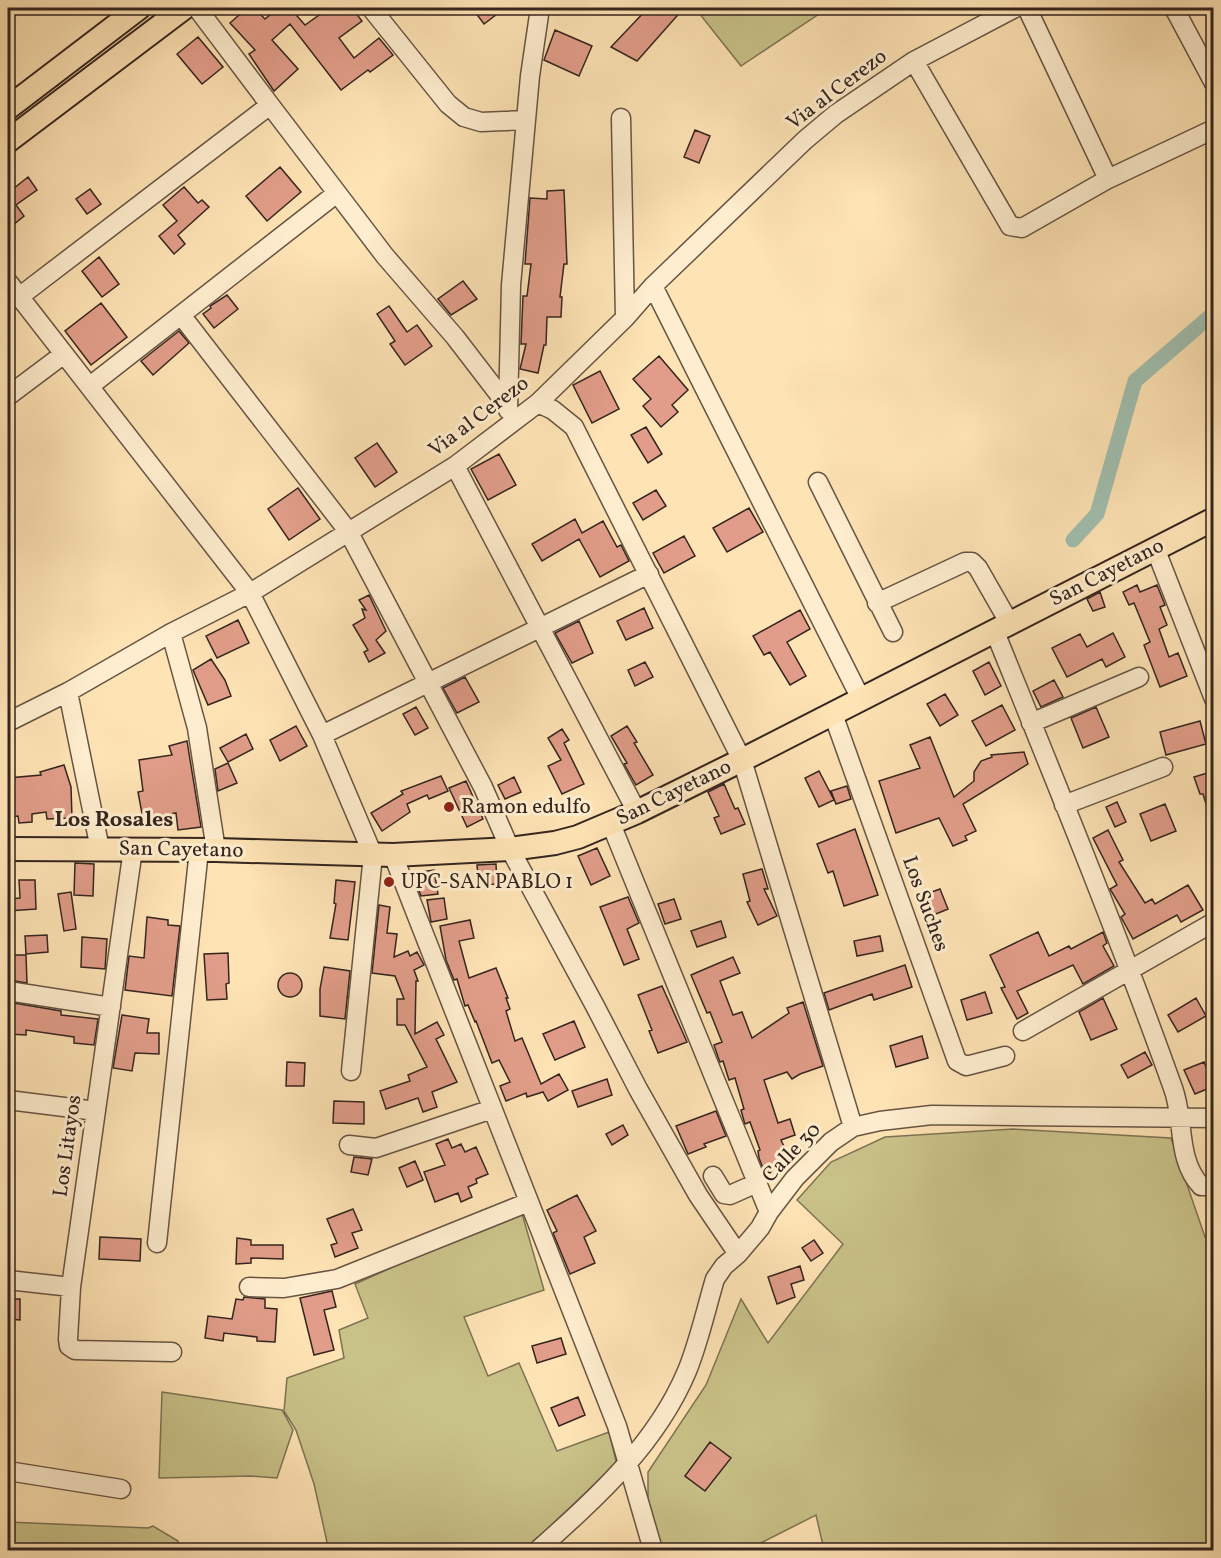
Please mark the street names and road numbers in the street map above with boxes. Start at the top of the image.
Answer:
street label: Via al Cerezo [781,42,893,138]
street label: Via al Cerezo [423,369,535,465]
street label: San Cayetano [1045,532,1169,614]
street label: San Cayetano [611,753,737,833]
street label: San Cayetano [118,834,244,866]
street label: Los Suches [894,852,956,956]
street label: Los Litayos [46,1093,90,1199]
street label: Calle 30 [756,1116,828,1190]

